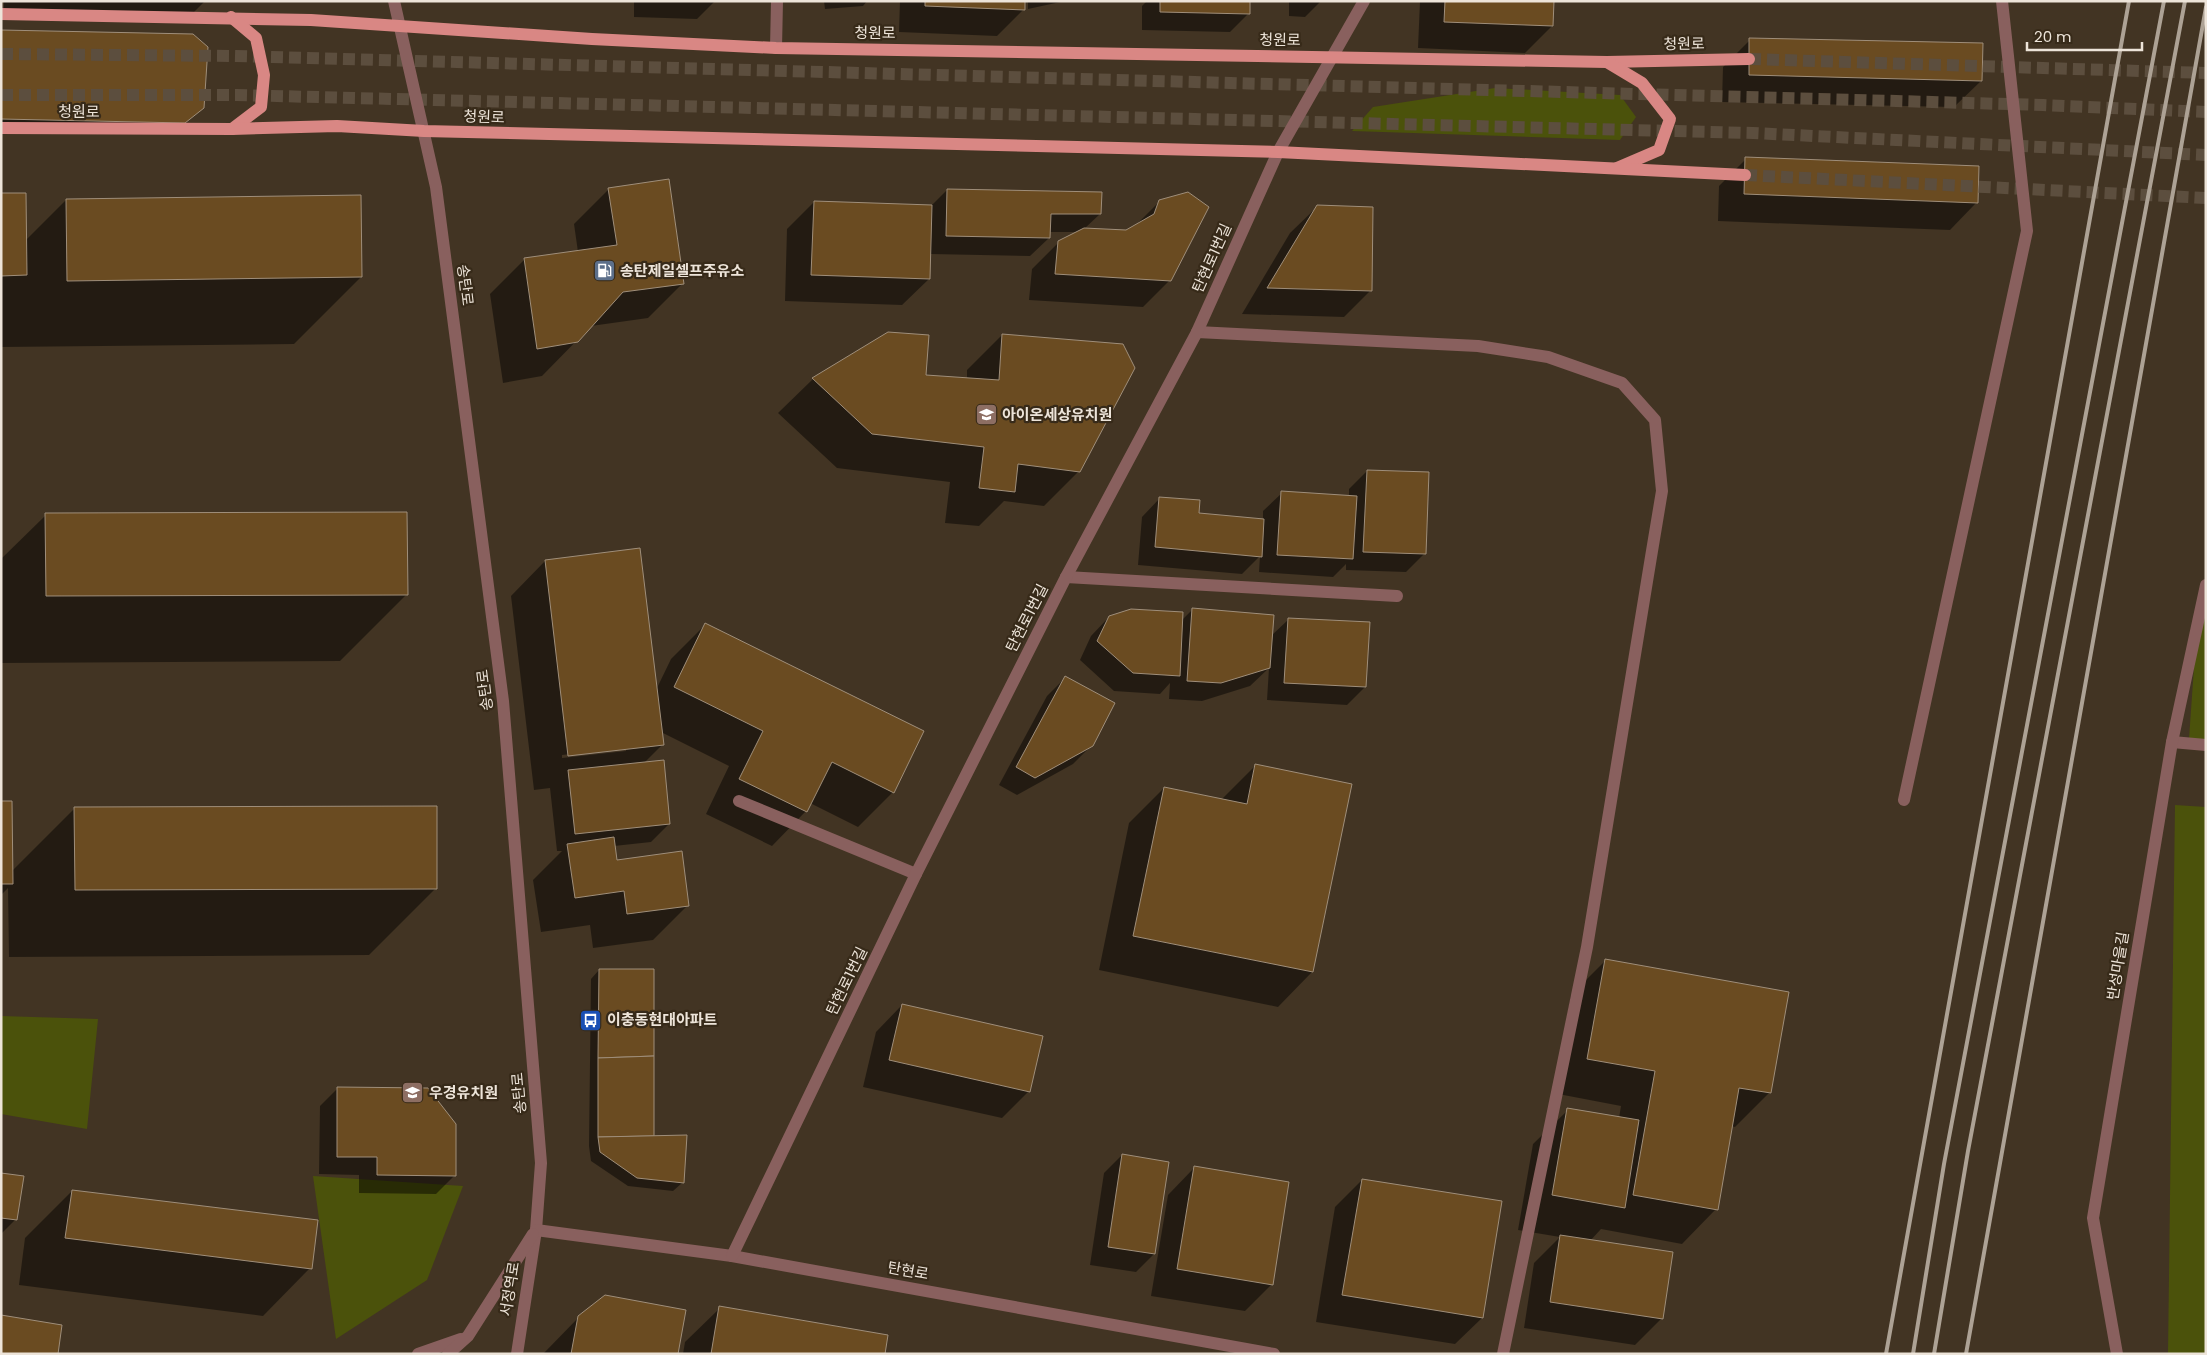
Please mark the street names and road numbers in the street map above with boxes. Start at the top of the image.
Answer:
street label: 청원로 [854,22,896,43]
street label: 청원로 [1259,29,1301,50]
street label: 청원로 [1663,33,1705,54]
street label: 청원로 [58,101,100,122]
street label: 청원로 [463,105,505,128]
street label: 탄현로1번길 [1187,220,1236,296]
street label: 송탄로 [453,263,478,307]
street label: 탄현로1번길 [1000,580,1053,655]
street label: 송탄로 [472,668,497,712]
street label: 반성마을길 [2102,930,2133,1002]
street label: 탄현로1번길 [821,943,872,1019]
street label: 송탄로 [506,1072,531,1115]
street label: 탄현로 [886,1257,930,1284]
street label: 서정역로 [495,1260,524,1318]

